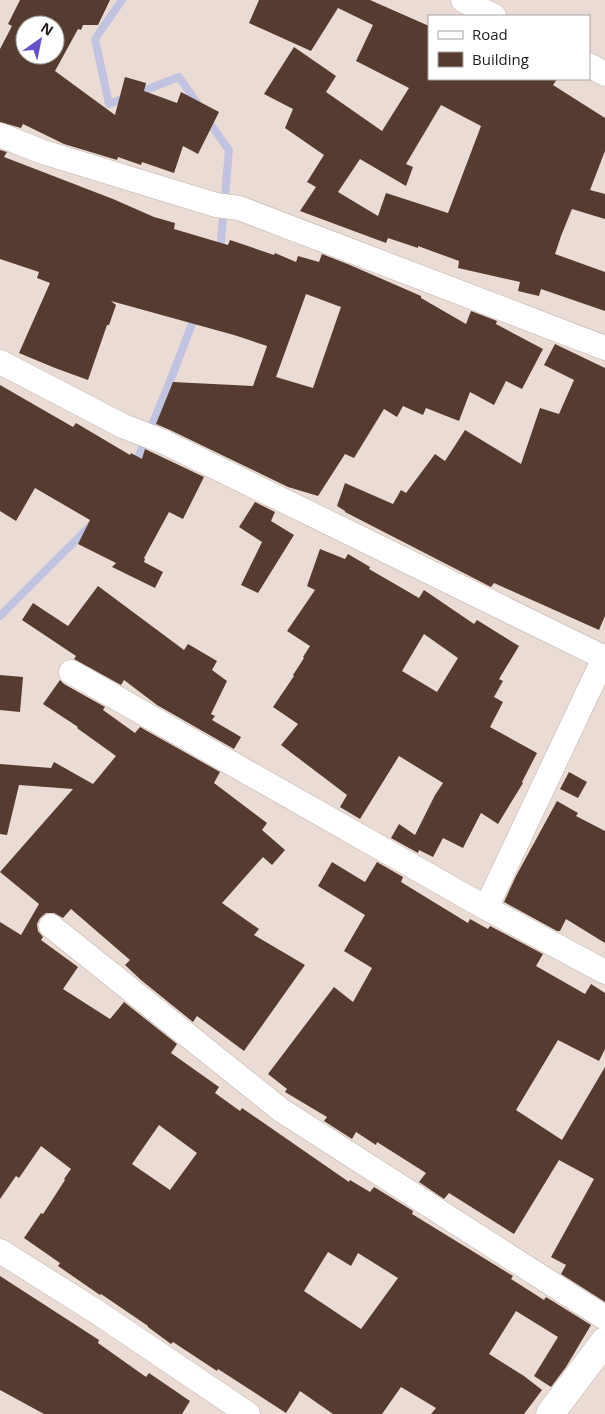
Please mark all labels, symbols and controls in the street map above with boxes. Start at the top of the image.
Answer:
north arrow [15,15,65,65]
legend [428,15,590,80]
text: N [37,18,57,40]
text: Road [472,24,508,44]
text: Building [472,49,529,69]

